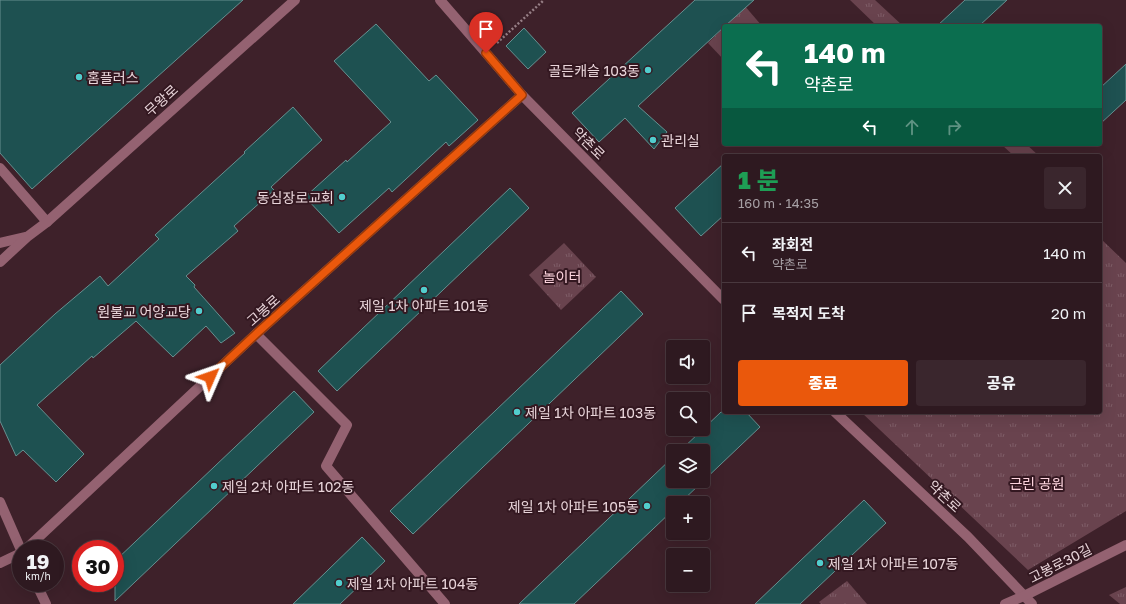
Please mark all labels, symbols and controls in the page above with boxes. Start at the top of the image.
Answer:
pin [469,12,503,53]
icon: arrive [475,18,497,40]
text: 140 m [804,36,886,69]
icon: left [738,40,790,92]
place label: 골든캐슬 103동 [548,62,640,79]
marker: 골든캐슬 103동 [643,65,653,75]
place label: 홈플러스 [87,69,139,86]
marker: 홈플러스 [74,72,84,82]
text: 약촌로 [804,73,854,95]
street label: 무왕로 [141,81,181,119]
icon: left [859,116,881,138]
icon: ahead [901,116,923,138]
icon: right [943,116,965,138]
street label: 약촌로 [569,123,609,163]
place label: 관리실 [661,132,700,149]
marker: 관리실 [648,135,658,145]
text: 1 분 [738,165,779,194]
button: close [1044,167,1086,209]
place label: 동심장로교회 [257,189,334,206]
marker: 동심장로교회 [337,192,347,202]
text: 160 m · 14:35 [738,195,819,211]
text: 좌회전 [772,235,813,253]
icon: left [738,242,760,264]
text: 140 m [1043,244,1086,262]
text: 약촌로 [772,256,808,272]
park label: 놀이터 [543,268,581,285]
marker: 제일 1차 아파트 101동 [419,285,429,295]
street label: 고봉로 [243,291,283,329]
place label: 제일 1차 아파트 101동 [359,297,489,314]
icon: arrive [738,302,760,324]
place label: 원불교 어양교당 [97,303,191,320]
text: 목적지 도착 [772,304,845,322]
text: 20 m [1051,304,1086,322]
marker: 원불교 어양교당 [194,306,204,316]
map controls [666,340,710,592]
button: sound [666,340,710,384]
position arrow [189,356,231,398]
button: 종료 [738,360,908,406]
button: 공유 [916,360,1086,406]
button: search [666,392,710,436]
place label: 제일 1차 아파트 103동 [525,404,656,421]
marker: 제일 1차 아파트 103동 [512,407,522,417]
button: layers [666,444,710,488]
park label: 근린 공원 [1009,475,1065,492]
street label: 약촌로 [925,477,965,515]
place label: 제일 2차 아파트 102동 [222,478,354,495]
marker: 제일 2차 아파트 102동 [209,481,219,491]
button: + [666,496,710,540]
place label: 제일 1차 아파트 105동 [508,498,639,515]
marker: 제일 1차 아파트 105동 [642,501,652,511]
speed limit sign: 30 [72,540,124,592]
street label: 고봉로30길 [1026,540,1094,586]
button: − [666,548,710,592]
text: 19 [26,549,49,573]
place label: 제일 1차 아파트 107동 [828,555,958,572]
marker: 제일 1차 아파트 107동 [815,558,825,568]
text: km/h [25,570,51,582]
place label: 제일 1차 아파트 104동 [347,575,479,592]
marker: 제일 1차 아파트 104동 [334,578,344,588]

